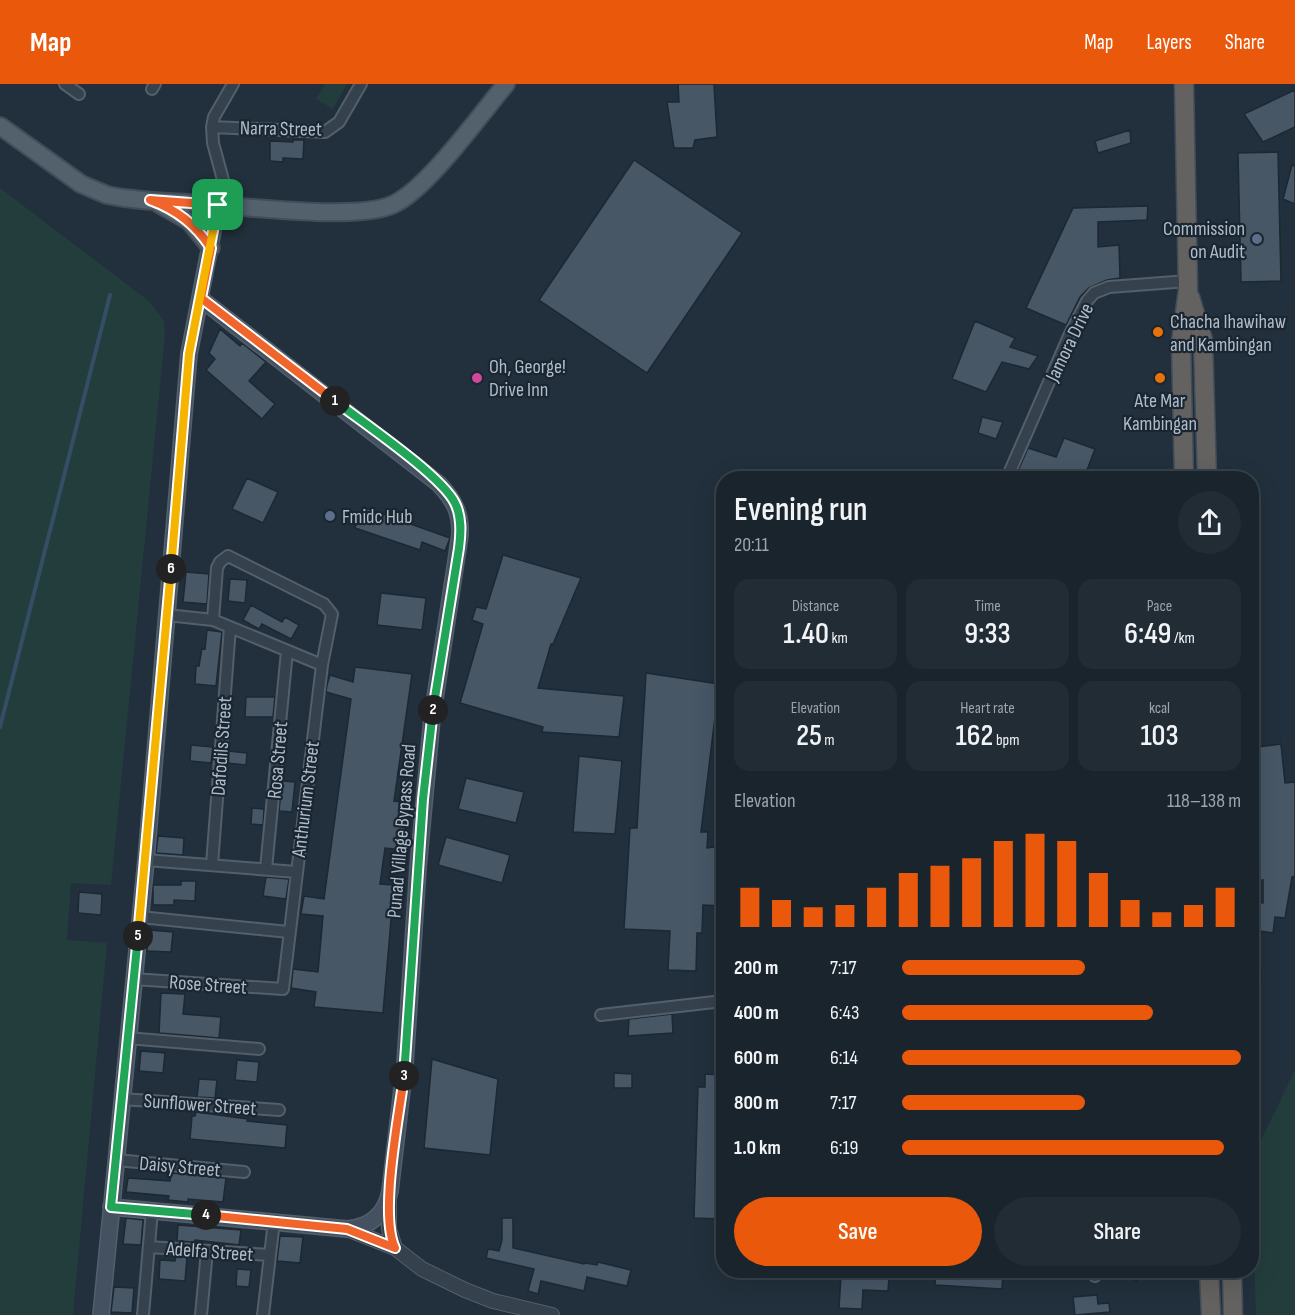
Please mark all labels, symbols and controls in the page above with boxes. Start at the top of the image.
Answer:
text: Map [30,26,71,59]
text: Map [1084,30,1113,55]
text: Layers [1146,30,1192,55]
text: Share [1225,30,1265,55]
street label: Narra Street [240,116,322,142]
pin [192,179,243,230]
icon: arrive [201,188,234,221]
place label: Commission on Audit [1163,217,1245,264]
marker: Commission on Audit [1250,232,1264,246]
street label: Jamora Drive [1040,299,1099,386]
place label: Chacha Ihawihaw and Kambingan [1170,310,1286,357]
marker: Chacha Ihawihaw and Kambingan [1151,325,1165,339]
place label: Oh, George! Drive Inn [489,355,566,402]
marker: Oh, George! Drive Inn [470,371,484,385]
marker: Ate Mar Kambingan [1153,371,1167,385]
pin: 1 [320,386,350,416]
place label: Ate Mar Kambingan [1123,389,1197,436]
text: 1 [332,391,338,410]
text: Evening run [734,490,868,530]
button: share [1178,491,1241,554]
place label: Fmidc Hub [342,505,412,529]
marker: Fmidc Hub [323,509,337,523]
text: 20:11 [734,533,769,557]
pin: 6 [156,554,186,584]
text: 6 [167,559,175,578]
text: Distance [792,597,839,616]
text: Time [974,597,1001,616]
text: Pace [1147,597,1172,616]
text: 1.40 [783,616,829,652]
text: 9:33 [964,616,1011,652]
text: 6:49 [1124,616,1171,652]
text: km [829,629,848,648]
text: /km [1171,629,1195,648]
pin: 2 [418,695,448,725]
street label: Dafodils Street [207,696,237,796]
text: Elevation [791,699,840,718]
text: Heart rate [960,699,1015,718]
text: kcal [1149,699,1170,718]
text: 2 [429,700,437,719]
text: 25 [796,718,822,754]
text: 162 [955,718,993,754]
text: 103 [1140,718,1179,754]
street label: Rosa Street [263,720,293,800]
text: m [822,731,835,750]
text: bpm [993,731,1020,750]
street label: Anthurium Street [287,740,325,859]
street label: Punad Village Bypass Road [382,743,422,919]
text: Elevation [734,789,796,813]
text: 118–138 m [1167,789,1241,813]
pin: 5 [123,921,153,951]
text: 5 [134,926,142,945]
text: 200 m [734,956,778,980]
text: 7:17 [830,956,857,980]
street label: Rose Street [168,970,248,1000]
text: 400 m [734,1001,779,1025]
text: 6:43 [830,1001,859,1025]
text: 600 m [734,1046,779,1070]
text: 6:14 [830,1046,858,1070]
pin: 3 [389,1061,419,1091]
text: 3 [400,1066,408,1085]
street label: Sunflower Street [143,1089,257,1121]
text: 800 m [734,1091,779,1115]
text: 7:17 [830,1091,857,1115]
text: 1.0 km [734,1136,781,1160]
text: 6:19 [830,1136,858,1160]
street label: Daisy Street [138,1151,221,1182]
button: Save [734,1197,982,1266]
button: Share [994,1197,1241,1266]
pin: 4 [191,1200,221,1230]
text: 4 [202,1205,210,1224]
street label: Adelfa Street [165,1237,254,1267]

